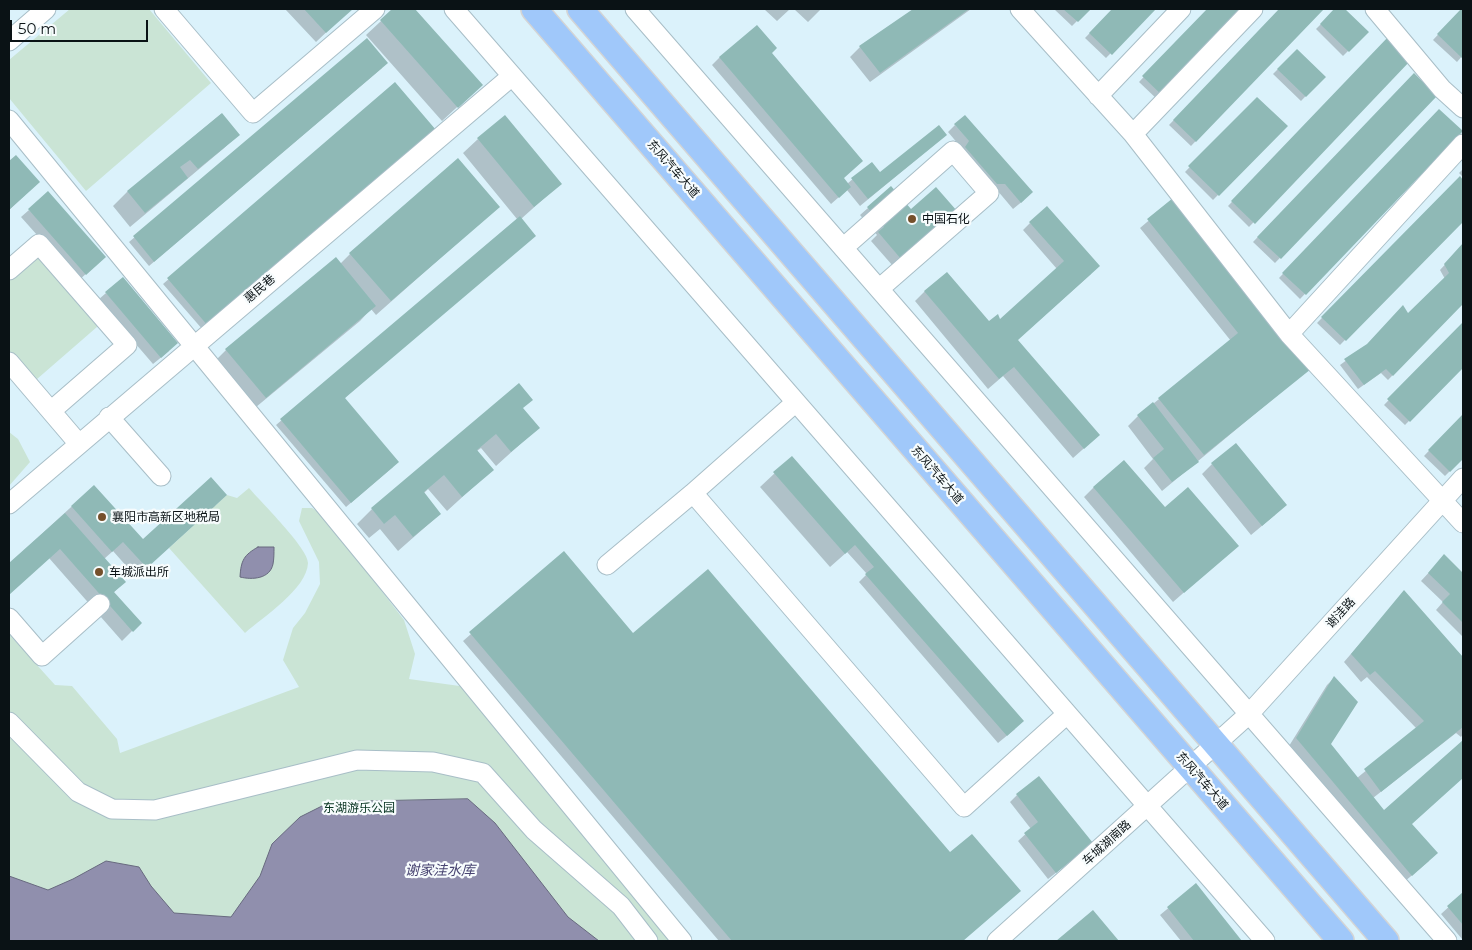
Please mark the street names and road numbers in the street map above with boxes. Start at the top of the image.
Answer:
street label: 东风汽车大道 [644,137,702,201]
street label: 惠民巷 [242,272,278,306]
street label: 东风汽车大道 [908,443,966,507]
street label: 谢洼路 [1324,595,1358,631]
street label: 东风汽车大道 [1173,749,1231,813]
street label: 车城湖南路 [1080,818,1134,868]

